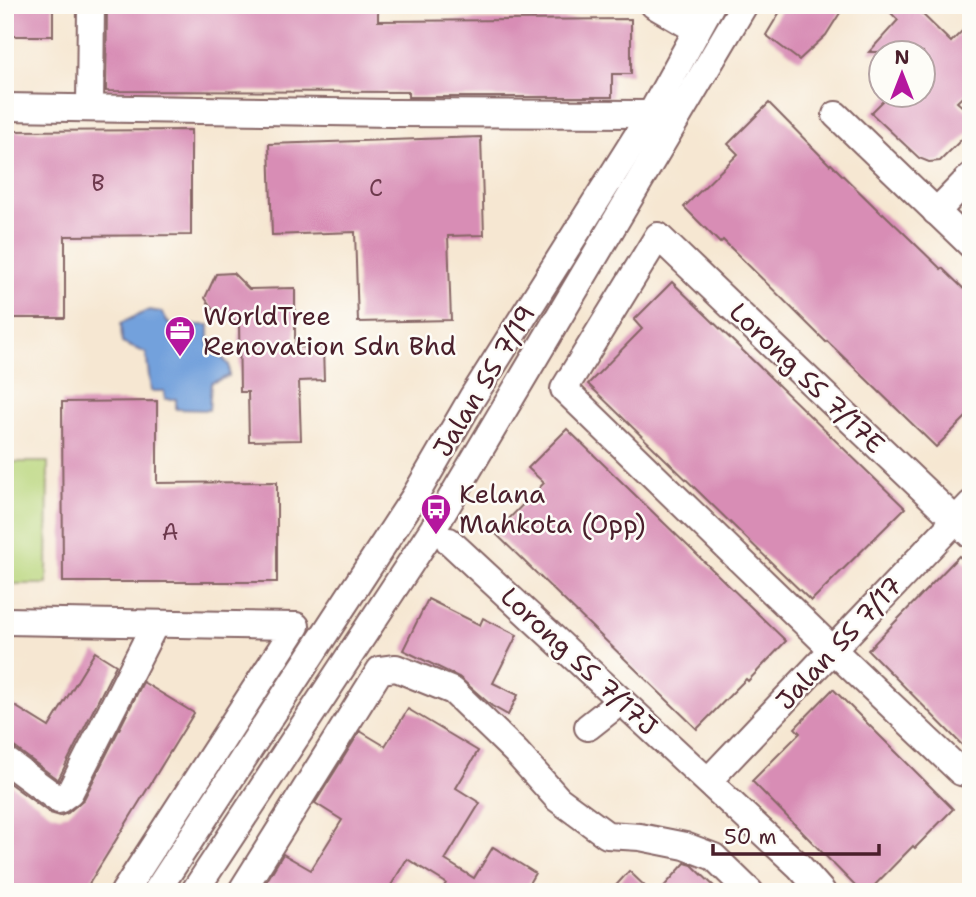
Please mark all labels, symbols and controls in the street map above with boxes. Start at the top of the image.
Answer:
north arrow [867,38,937,108]
text: N [894,45,910,70]
house number: B [91,168,105,198]
house number: C [369,173,383,203]
street label: Lorong SS 7/17E [722,294,893,461]
place label: WorldTree Renovation Sdn Bhd [203,298,456,363]
street label: Jalan SS 7/19 [424,298,543,463]
office icon: WorldTree Renovation Sdn Bhd [163,314,197,358]
place label: Kelana Mahkota (Opp) [459,476,646,541]
bus stop icon: Kelana Mahkota (Opp) [419,492,453,536]
house number: A [162,517,178,547]
street label: Jalan SS 7/17 [767,568,910,717]
street label: Lorong SS 7/17J [493,579,665,743]
scale bar [713,813,880,857]
text: 50 m [724,823,777,851]

